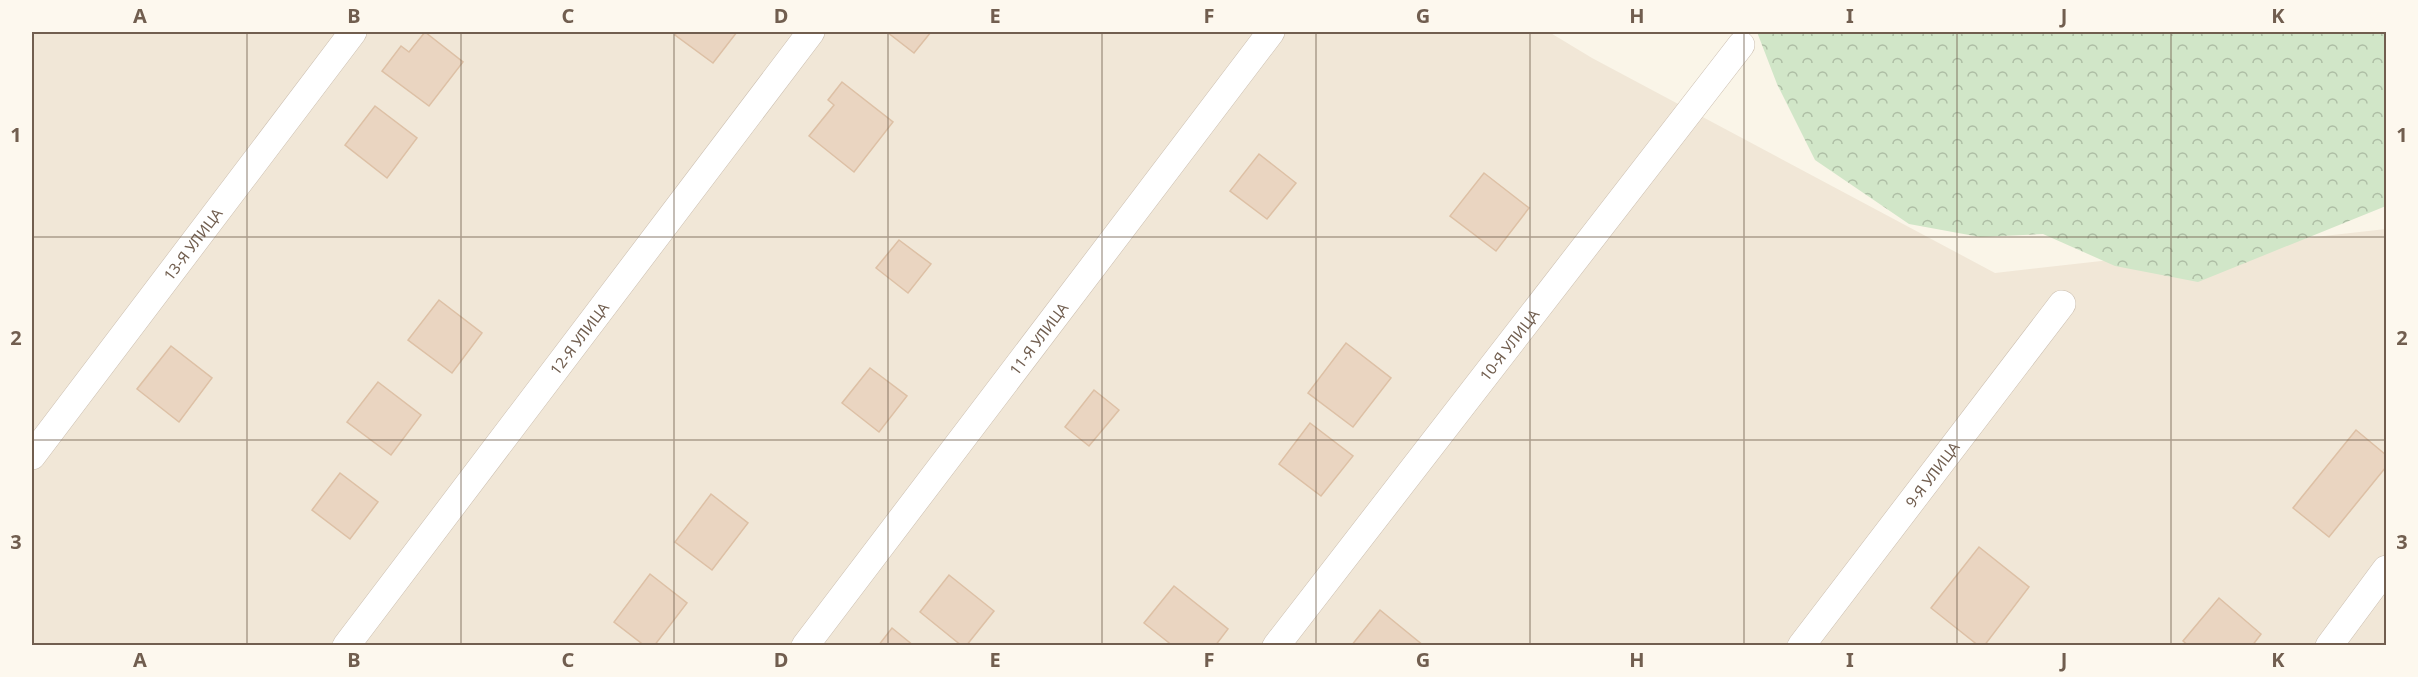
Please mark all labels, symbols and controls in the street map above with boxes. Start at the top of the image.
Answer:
text: A [133,2,147,29]
text: B [347,2,361,29]
text: C [562,2,575,29]
text: D [774,2,788,29]
text: E [989,2,1001,29]
text: F [1204,2,1214,29]
text: G [1416,2,1430,29]
text: H [1629,2,1645,29]
text: I [1846,2,1854,29]
text: J [2059,2,2067,29]
text: K [2271,2,2285,29]
text: 1 [10,121,22,148]
text: 1 [2396,121,2408,148]
street label: 13-Я УЛИЦА [159,203,227,284]
street label: 12-Я УЛИЦА [545,298,613,379]
street label: 11-Я УЛИЦА [1004,298,1073,379]
street label: 10-Я УЛИЦА [1475,304,1544,385]
text: 2 [10,324,22,351]
text: 2 [2396,324,2408,351]
street label: 9-Я УЛИЦА [1901,437,1964,511]
text: 3 [10,528,22,555]
text: 3 [2396,528,2408,555]
text: A [133,646,147,673]
text: B [347,646,361,673]
text: C [562,646,575,673]
text: D [774,646,788,673]
text: E [989,646,1001,673]
text: F [1204,646,1214,673]
text: G [1416,646,1430,673]
text: H [1629,646,1645,673]
text: I [1846,646,1854,673]
text: J [2059,646,2067,673]
text: K [2271,646,2285,673]

